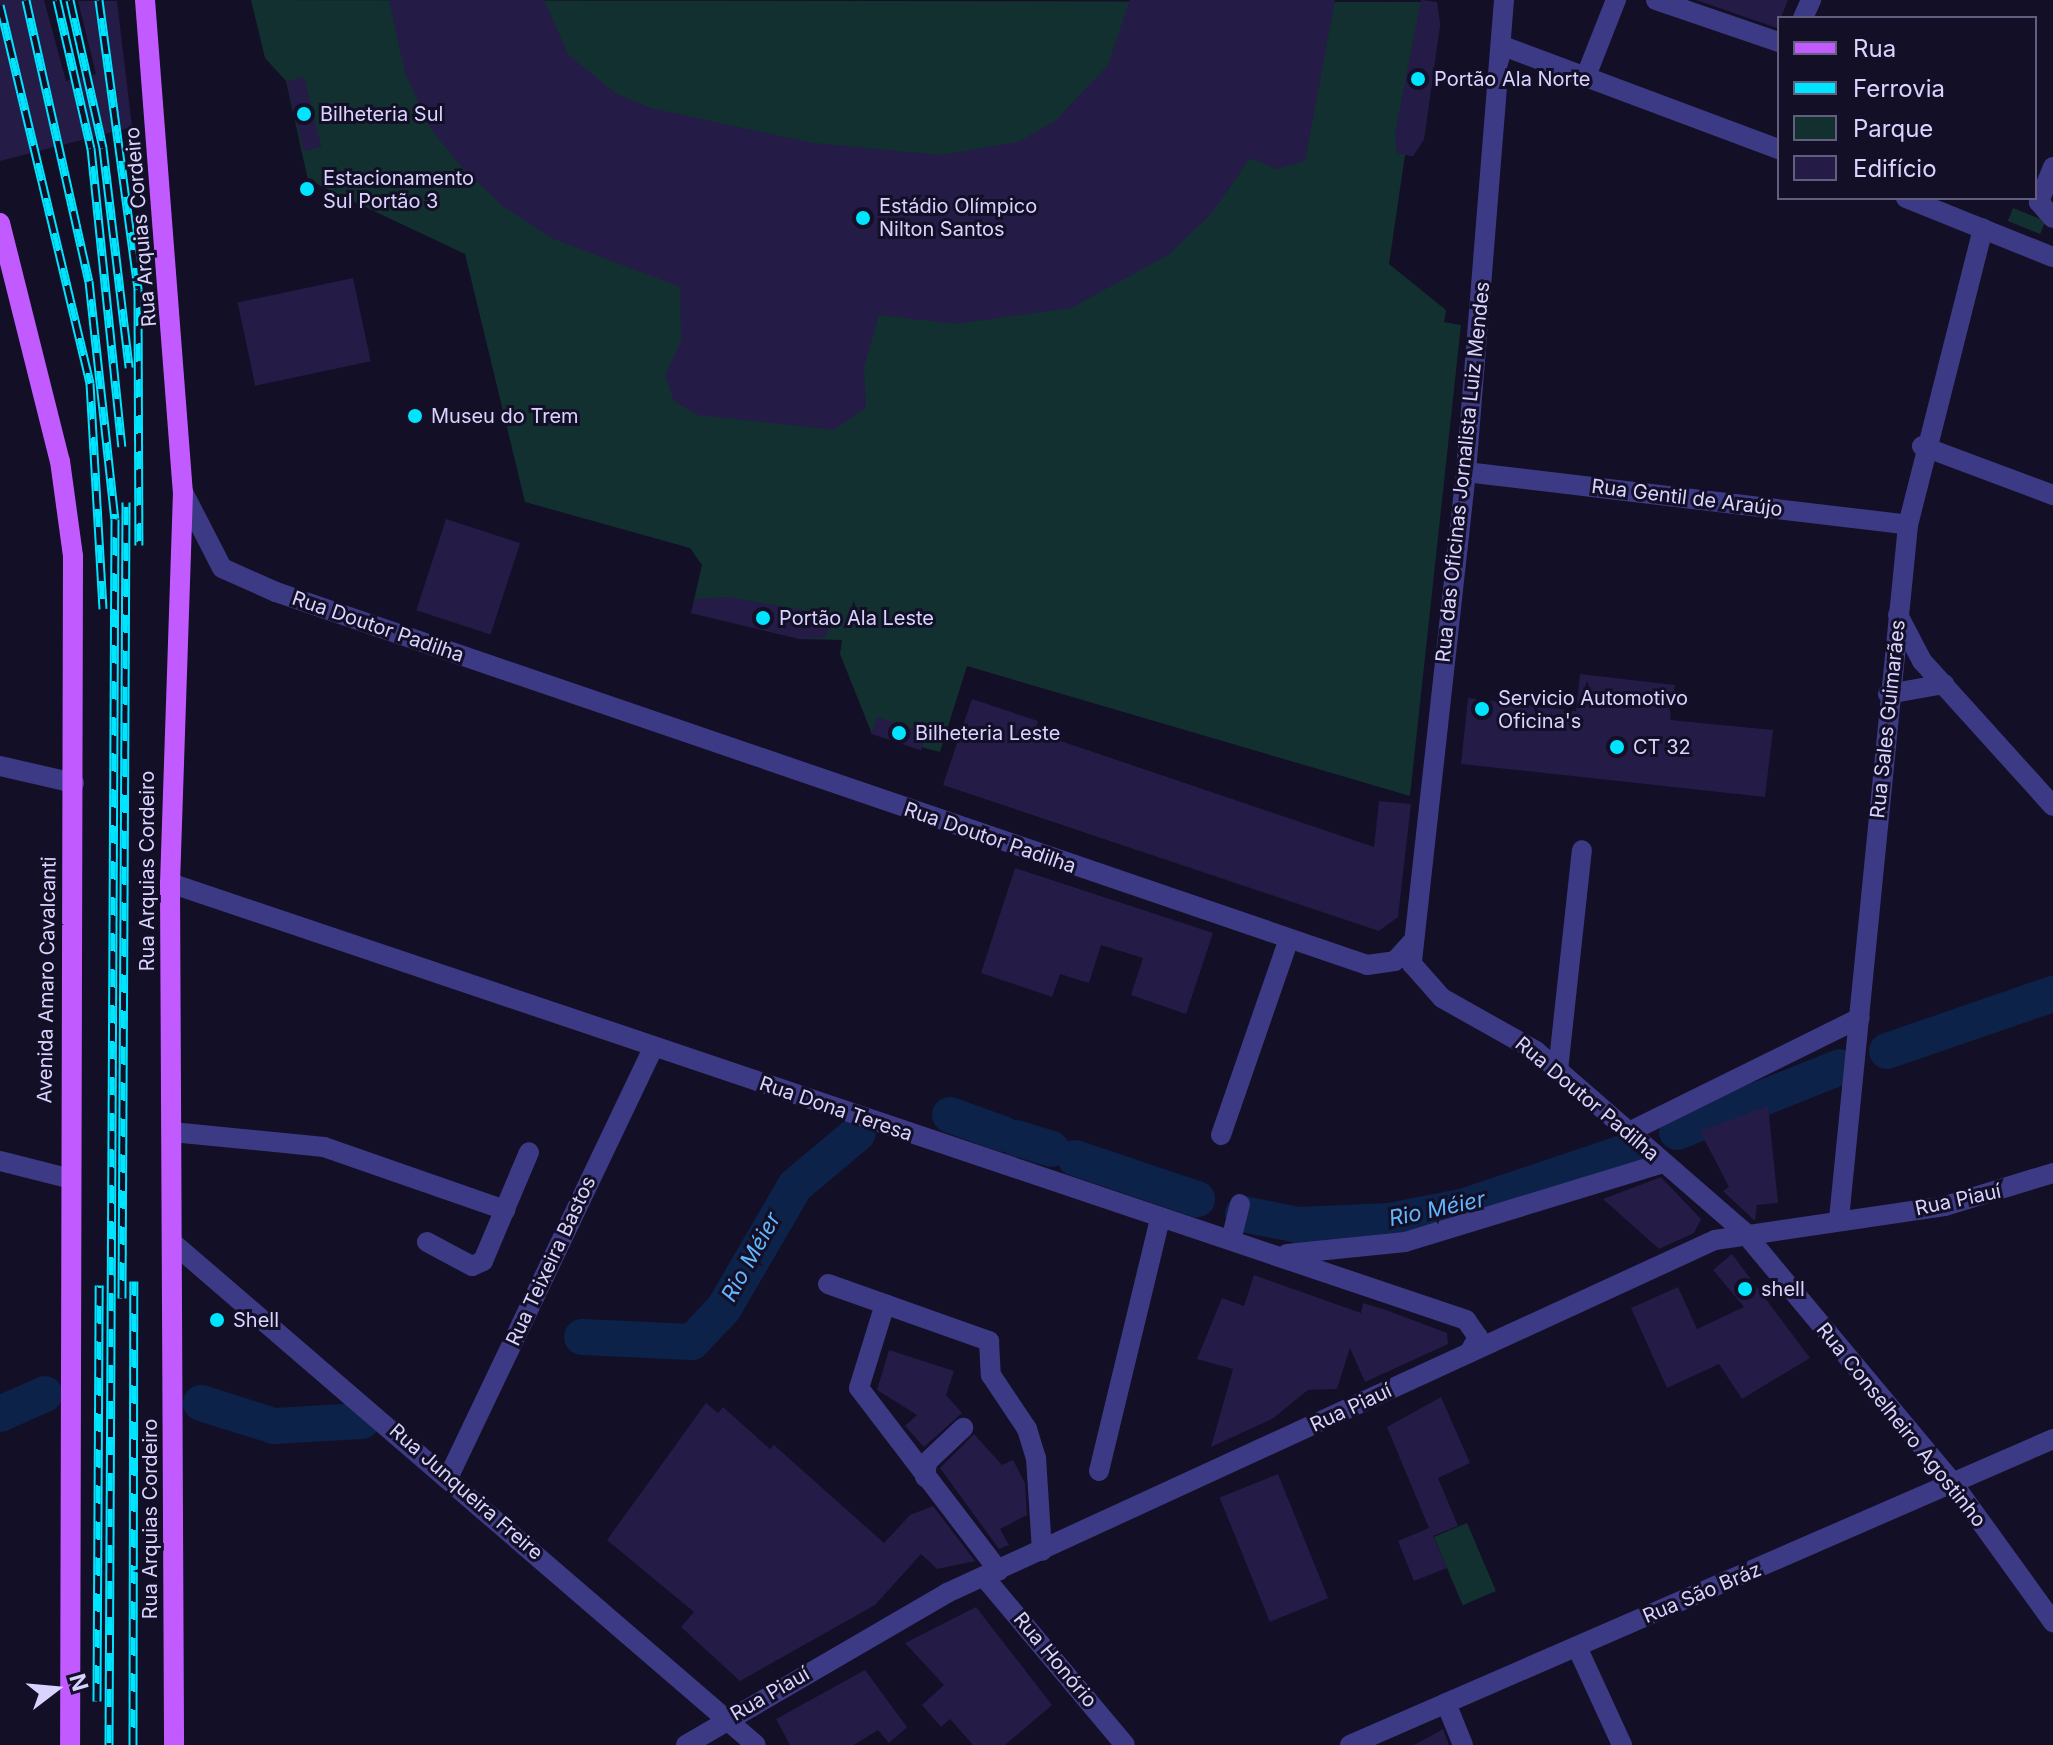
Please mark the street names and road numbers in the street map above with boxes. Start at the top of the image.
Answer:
street label: Rua Arquias Cordeiro [120,126,162,328]
street label: Rua das Oficinas Jornalista Luiz Mendes [1431,280,1495,664]
street label: Rua Gentil de Araújo [1590,474,1784,522]
street label: Rua Doutor Padilha [289,586,467,668]
street label: Rua Sales Guimarães [1866,618,1910,820]
street label: Rua Arquias Cordeiro [135,771,159,971]
street label: Rua Doutor Padilha [901,797,1079,879]
street label: Avenida Amaro Cavalcanti [33,856,61,1104]
street label: Rua Doutor Padilha [1510,1032,1664,1166]
street label: Rua Dona Teresa [756,1072,916,1146]
street label: Rua Teixeira Bastos [501,1172,601,1350]
street label: Rua Piauí [1913,1179,2003,1221]
street label: Rua Conselheiro Agostinho [1811,1318,1991,1532]
street label: Rua Piauí [1306,1379,1396,1437]
street label: Rua Arquias Cordeiro [138,1419,162,1619]
street label: Rua Junqueira Freire [384,1419,548,1565]
street label: Rua São Bráz [1639,1557,1765,1629]
street label: Rua Honório [1008,1608,1102,1712]
street label: Rua Piauí [726,1662,814,1726]

